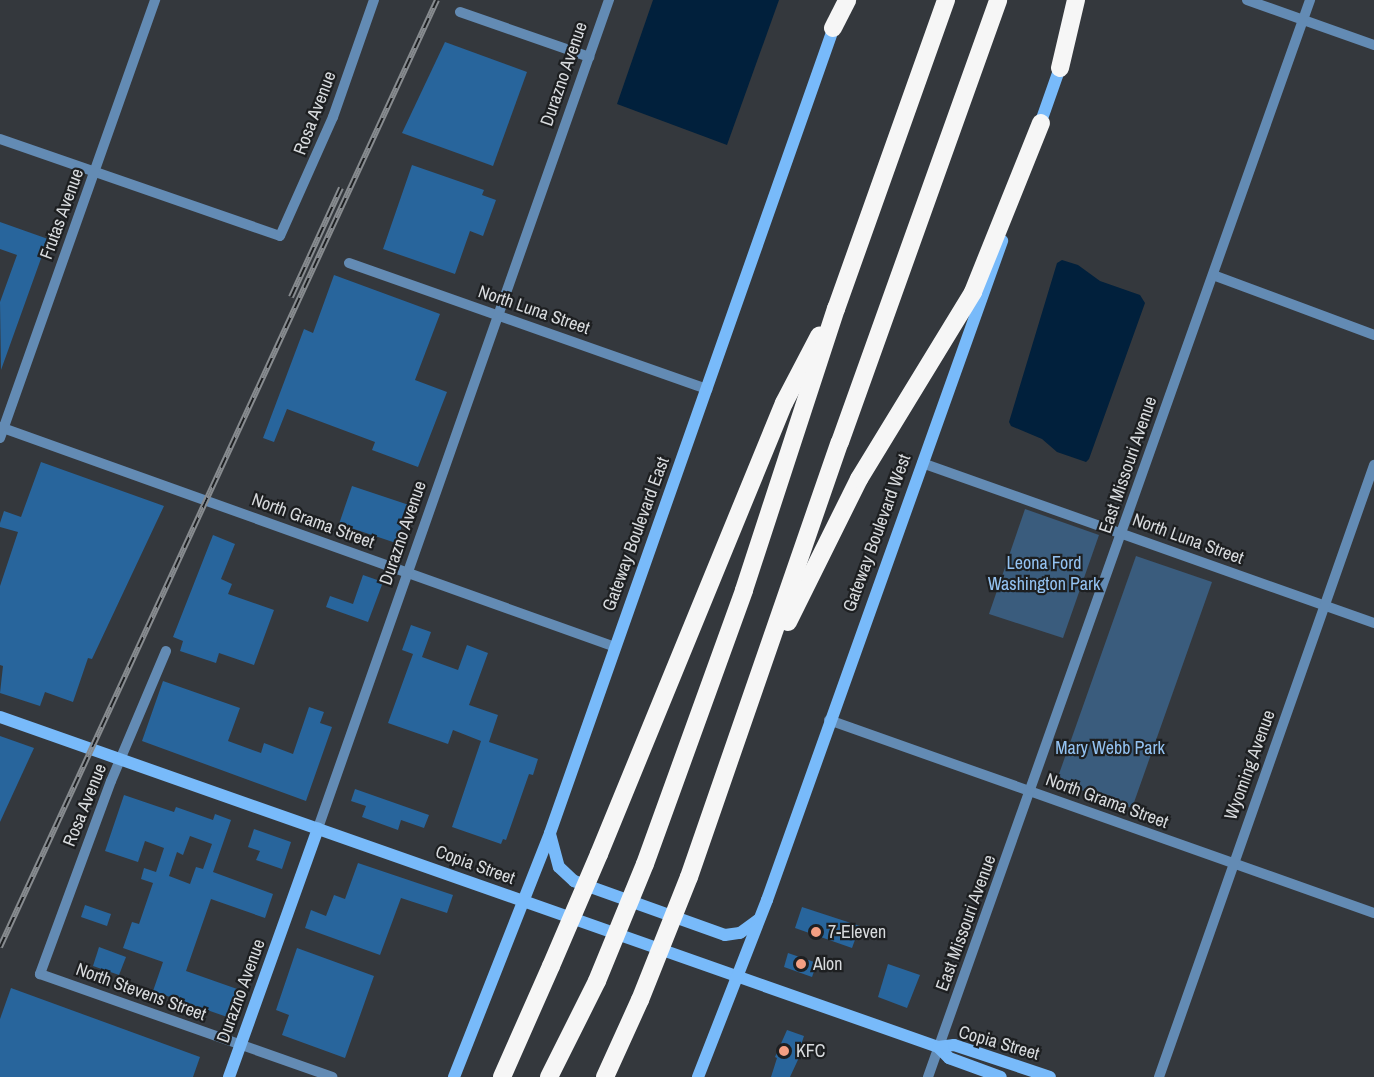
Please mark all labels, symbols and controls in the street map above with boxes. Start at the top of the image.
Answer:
street label: Durazno Avenue [536,19,592,129]
street label: Rosa Avenue [289,68,341,158]
street label: Frutas Avenue [35,165,89,263]
street label: North Luna Street [475,281,593,339]
street label: East Missouri Avenue [1094,393,1162,537]
street label: Gateway Boulevard West [838,451,916,615]
street label: Gateway Boulevard East [598,454,674,614]
street label: Durazno Avenue [375,478,431,588]
street label: North Grama Street [249,489,377,553]
street label: North Luna Street [1130,509,1246,569]
park label: Leona Ford Washington Park [988,553,1100,596]
street label: Wyoming Avenue [1220,707,1280,823]
park label: Mary Webb Park [1055,737,1165,759]
street label: Rosa Avenue [58,760,112,850]
street label: North Grama Street [1043,769,1171,833]
street label: Copia Street [432,841,518,889]
street label: East Missouri Avenue [931,852,1001,994]
place label: 7-Eleven [828,921,886,943]
marker: 7-Eleven [809,925,823,939]
street label: Durazno Avenue [212,936,270,1046]
place label: Alon [813,953,843,975]
marker: Alon [794,957,808,971]
street label: North Stevens Street [73,958,209,1026]
street label: Copia Street [956,1021,1042,1065]
place label: KFC [796,1040,826,1062]
marker: KFC [777,1044,791,1058]

